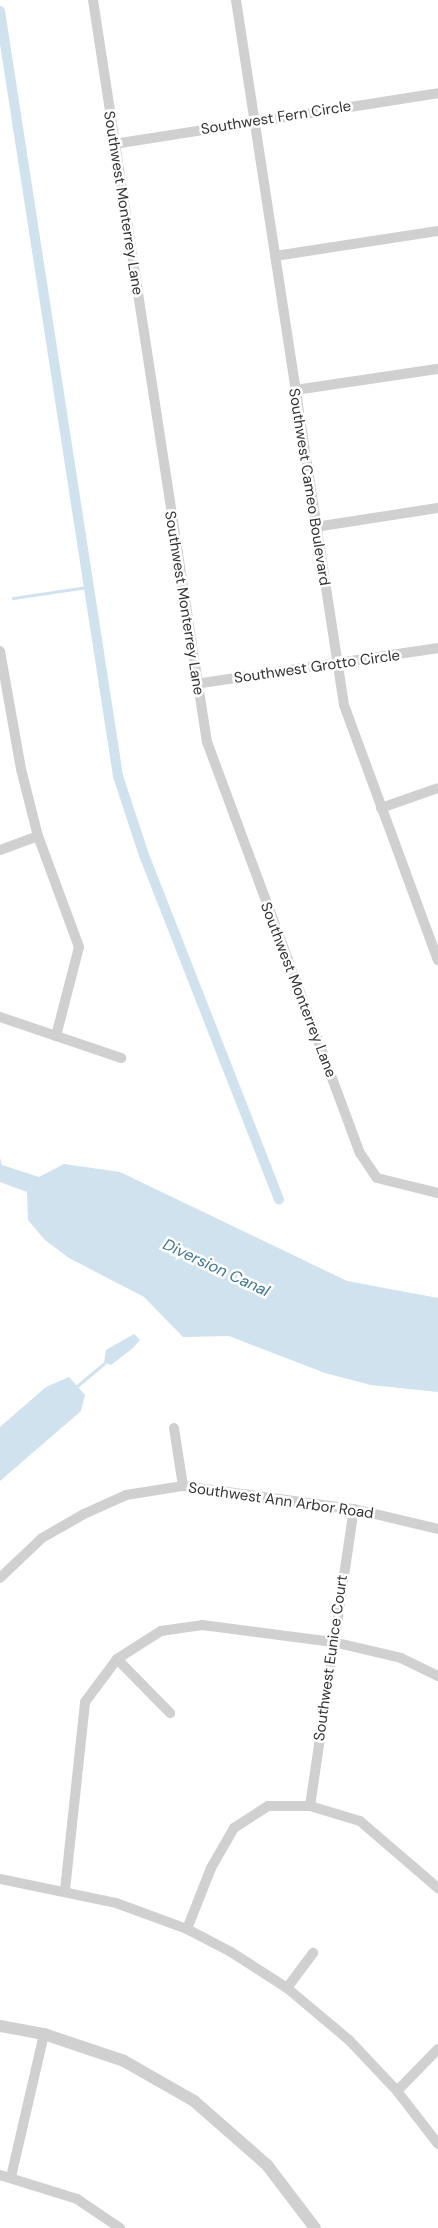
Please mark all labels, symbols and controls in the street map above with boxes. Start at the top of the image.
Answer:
street label: Southwest Fern Circle [200,97,352,139]
street label: Southwest Monterrey Lane [100,110,146,296]
street label: Southwest Cameo Boulevard [284,387,334,587]
street label: Southwest Monterrey Lane [161,510,207,696]
street label: Southwest Grotto Circle [233,646,401,688]
street label: Southwest Monterrey Lane [256,900,340,1080]
water label: Diversion Canal [160,1235,272,1301]
street label: Southwest Ann Arbor Road [187,1479,375,1523]
street label: Southwest Eunice Court [310,1574,352,1742]

